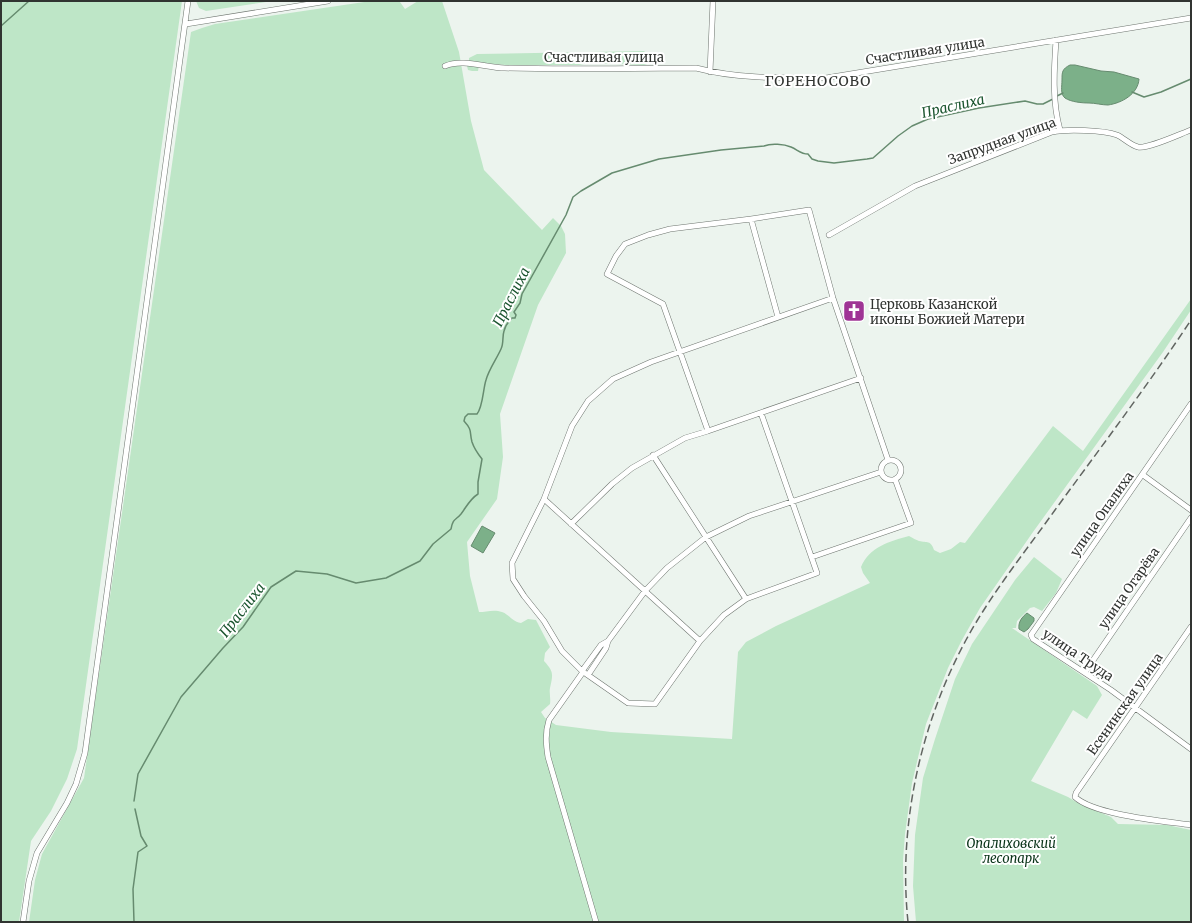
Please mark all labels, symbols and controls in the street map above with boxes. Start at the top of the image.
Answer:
street label: Счастливая улица [864,33,986,69]
street label: Счастливая улица [544,49,664,66]
district label: ГОРЕНОСОВО [765,72,871,90]
water label: Праслиха [920,90,986,122]
street label: Запрудная улица [946,114,1058,168]
water label: Праслиха [488,264,534,330]
place label: Церковь Казанской иконы Божией Матери [870,296,1025,328]
church icon: Церковь Казанской иконы Божией Матери [841,298,867,324]
street label: улица Опалиха [1066,468,1138,560]
street label: улица Огарёва [1095,544,1163,632]
water label: Праслиха [215,579,269,641]
street label: улица Труда [1039,625,1117,685]
street label: Есенинская улица [1083,650,1167,758]
park label: Опалиховский лесопарк [966,835,1056,867]

